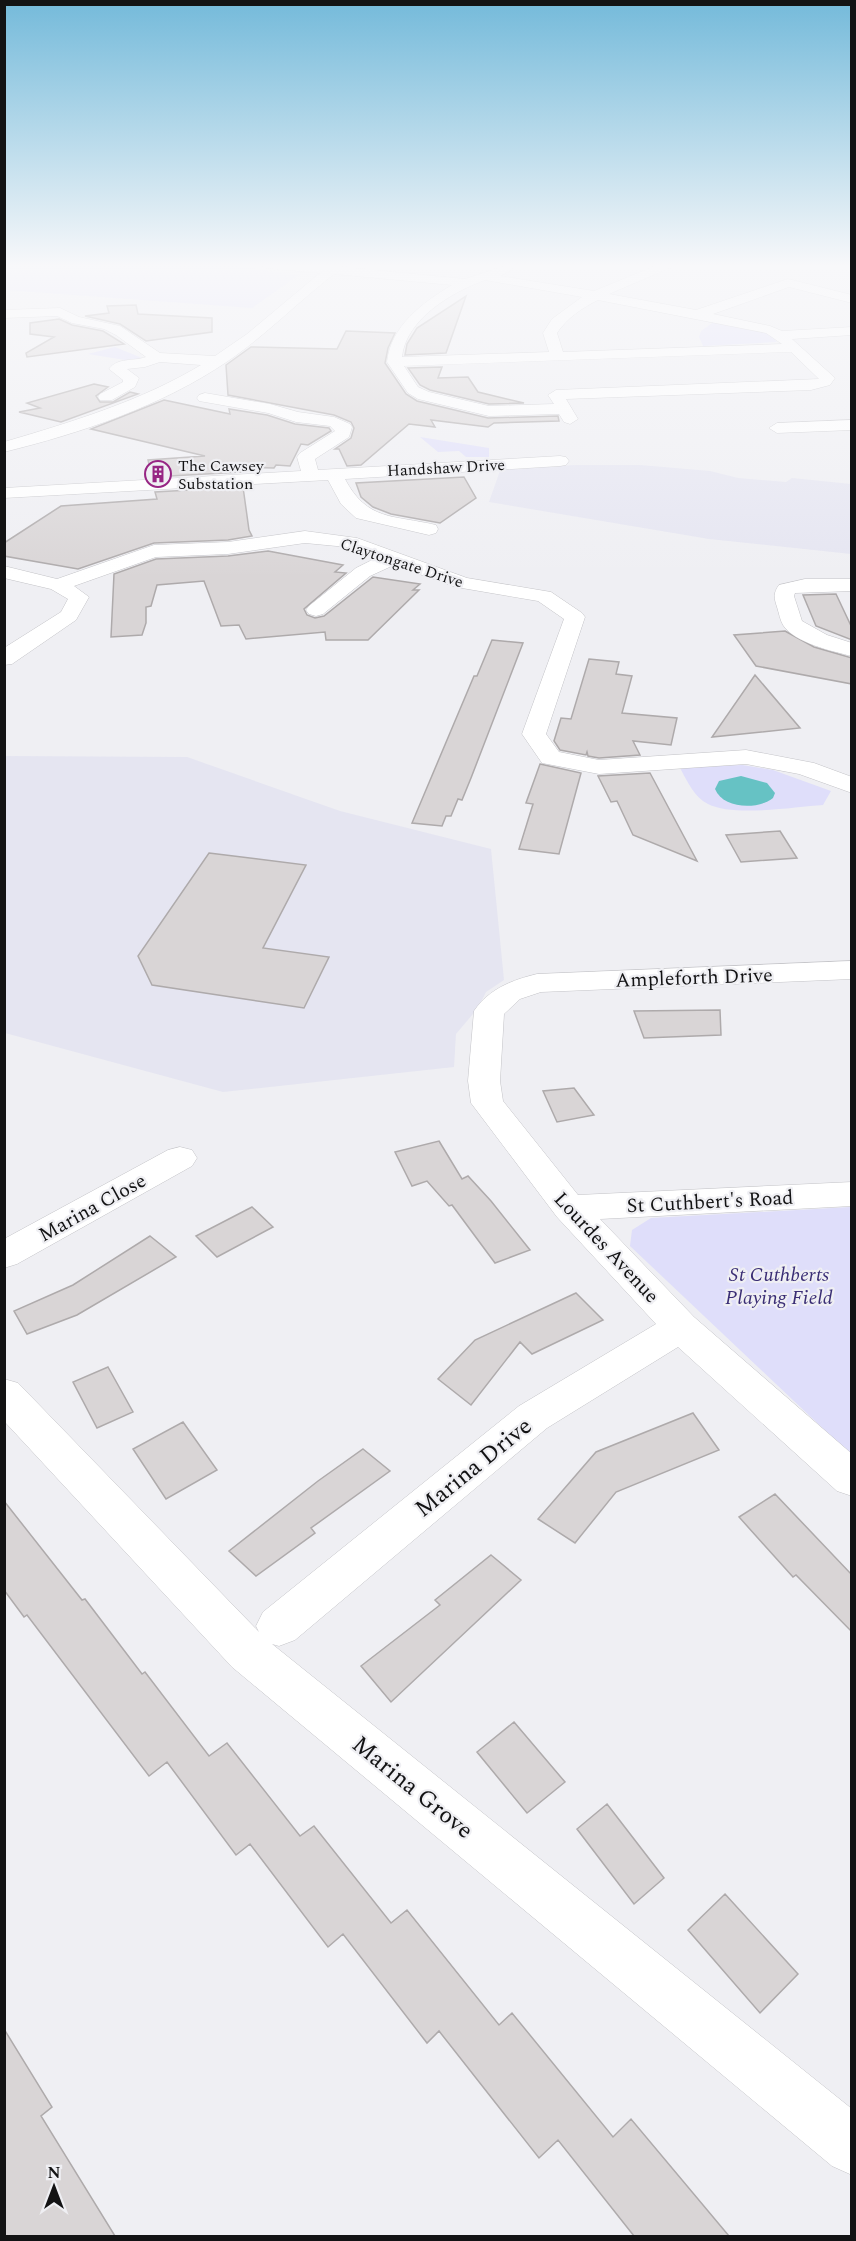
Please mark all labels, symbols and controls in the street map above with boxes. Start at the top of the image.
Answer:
street label: Handshaw Drive [386,453,506,483]
place label: The Cawsey Substation [178,454,265,496]
building icon: The Cawsey Substation [143,459,173,489]
street label: Claytongate Drive [337,532,466,594]
street label: Ampleforth Drive [615,960,773,996]
street label: Marina Close [33,1166,152,1250]
street label: St Cuthbert's Road [626,1183,794,1221]
street label: Lourdes Avenue [546,1185,666,1310]
park label: St Cuthberts Playing Field [725,1260,833,1313]
street label: Marina Drive [407,1409,540,1526]
street label: Marina Grove [344,1727,481,1848]
north arrow [24,2157,84,2217]
text: N [47,2161,61,2185]

